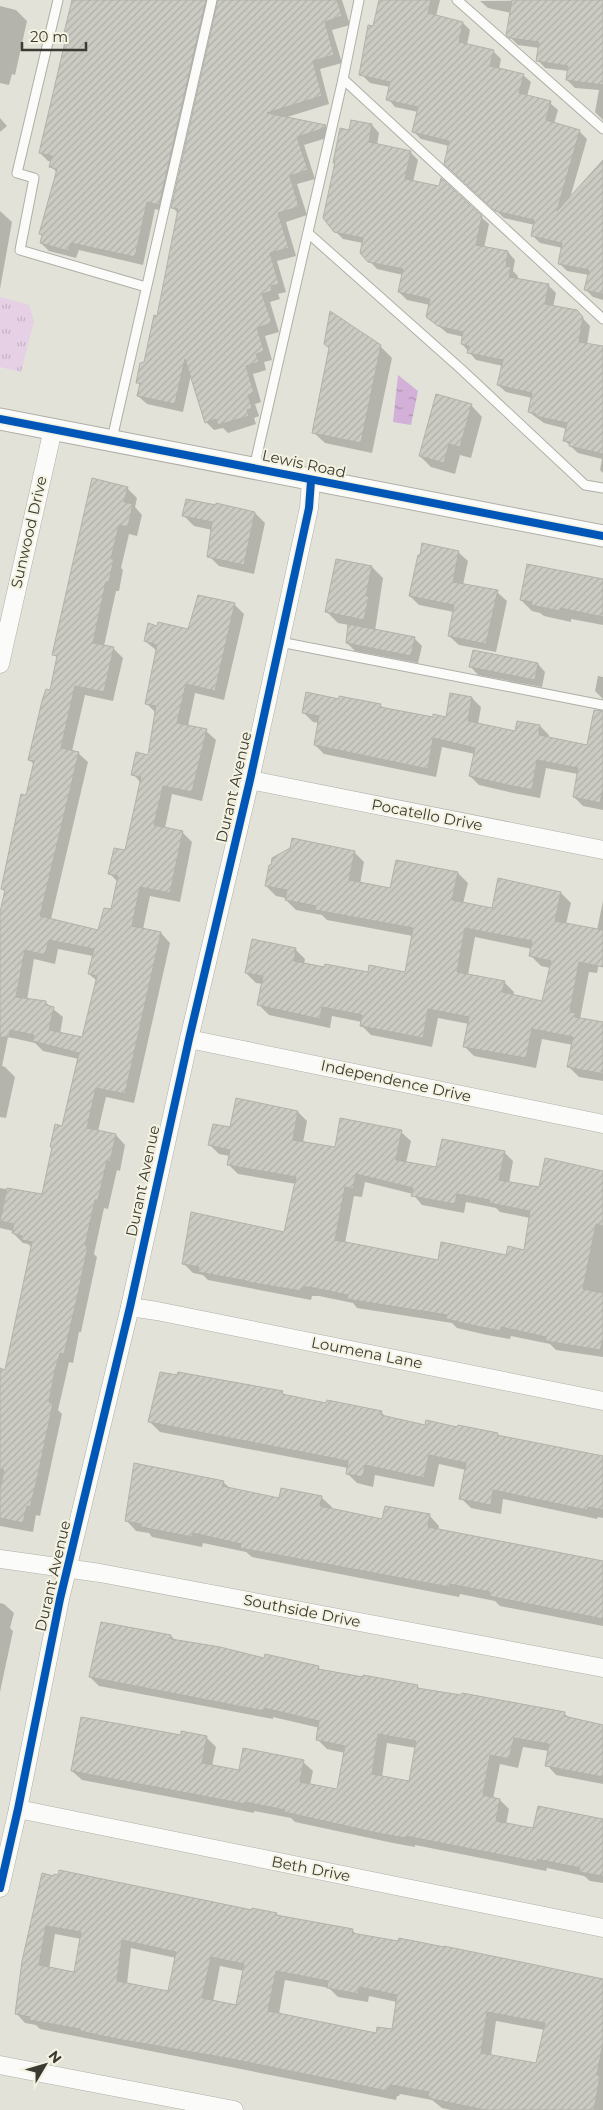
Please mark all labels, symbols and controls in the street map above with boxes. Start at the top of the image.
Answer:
scale bar [22,20,86,52]
text: 20 m [30,27,68,46]
street label: Lewis Road [260,445,348,482]
street label: Sunwood Drive [6,474,51,590]
street label: Durant Avenue [211,729,256,844]
street label: Pocatello Drive [370,794,484,835]
street label: Independence Drive [319,1055,473,1106]
street label: Durant Avenue [121,1123,164,1238]
street label: Loumena Lane [310,1332,424,1373]
street label: Durant Avenue [30,1518,75,1633]
street label: Southside Drive [242,1590,362,1631]
street label: Beth Drive [270,1852,352,1885]
north arrow [20,2040,70,2090]
text: N [45,2047,66,2067]

